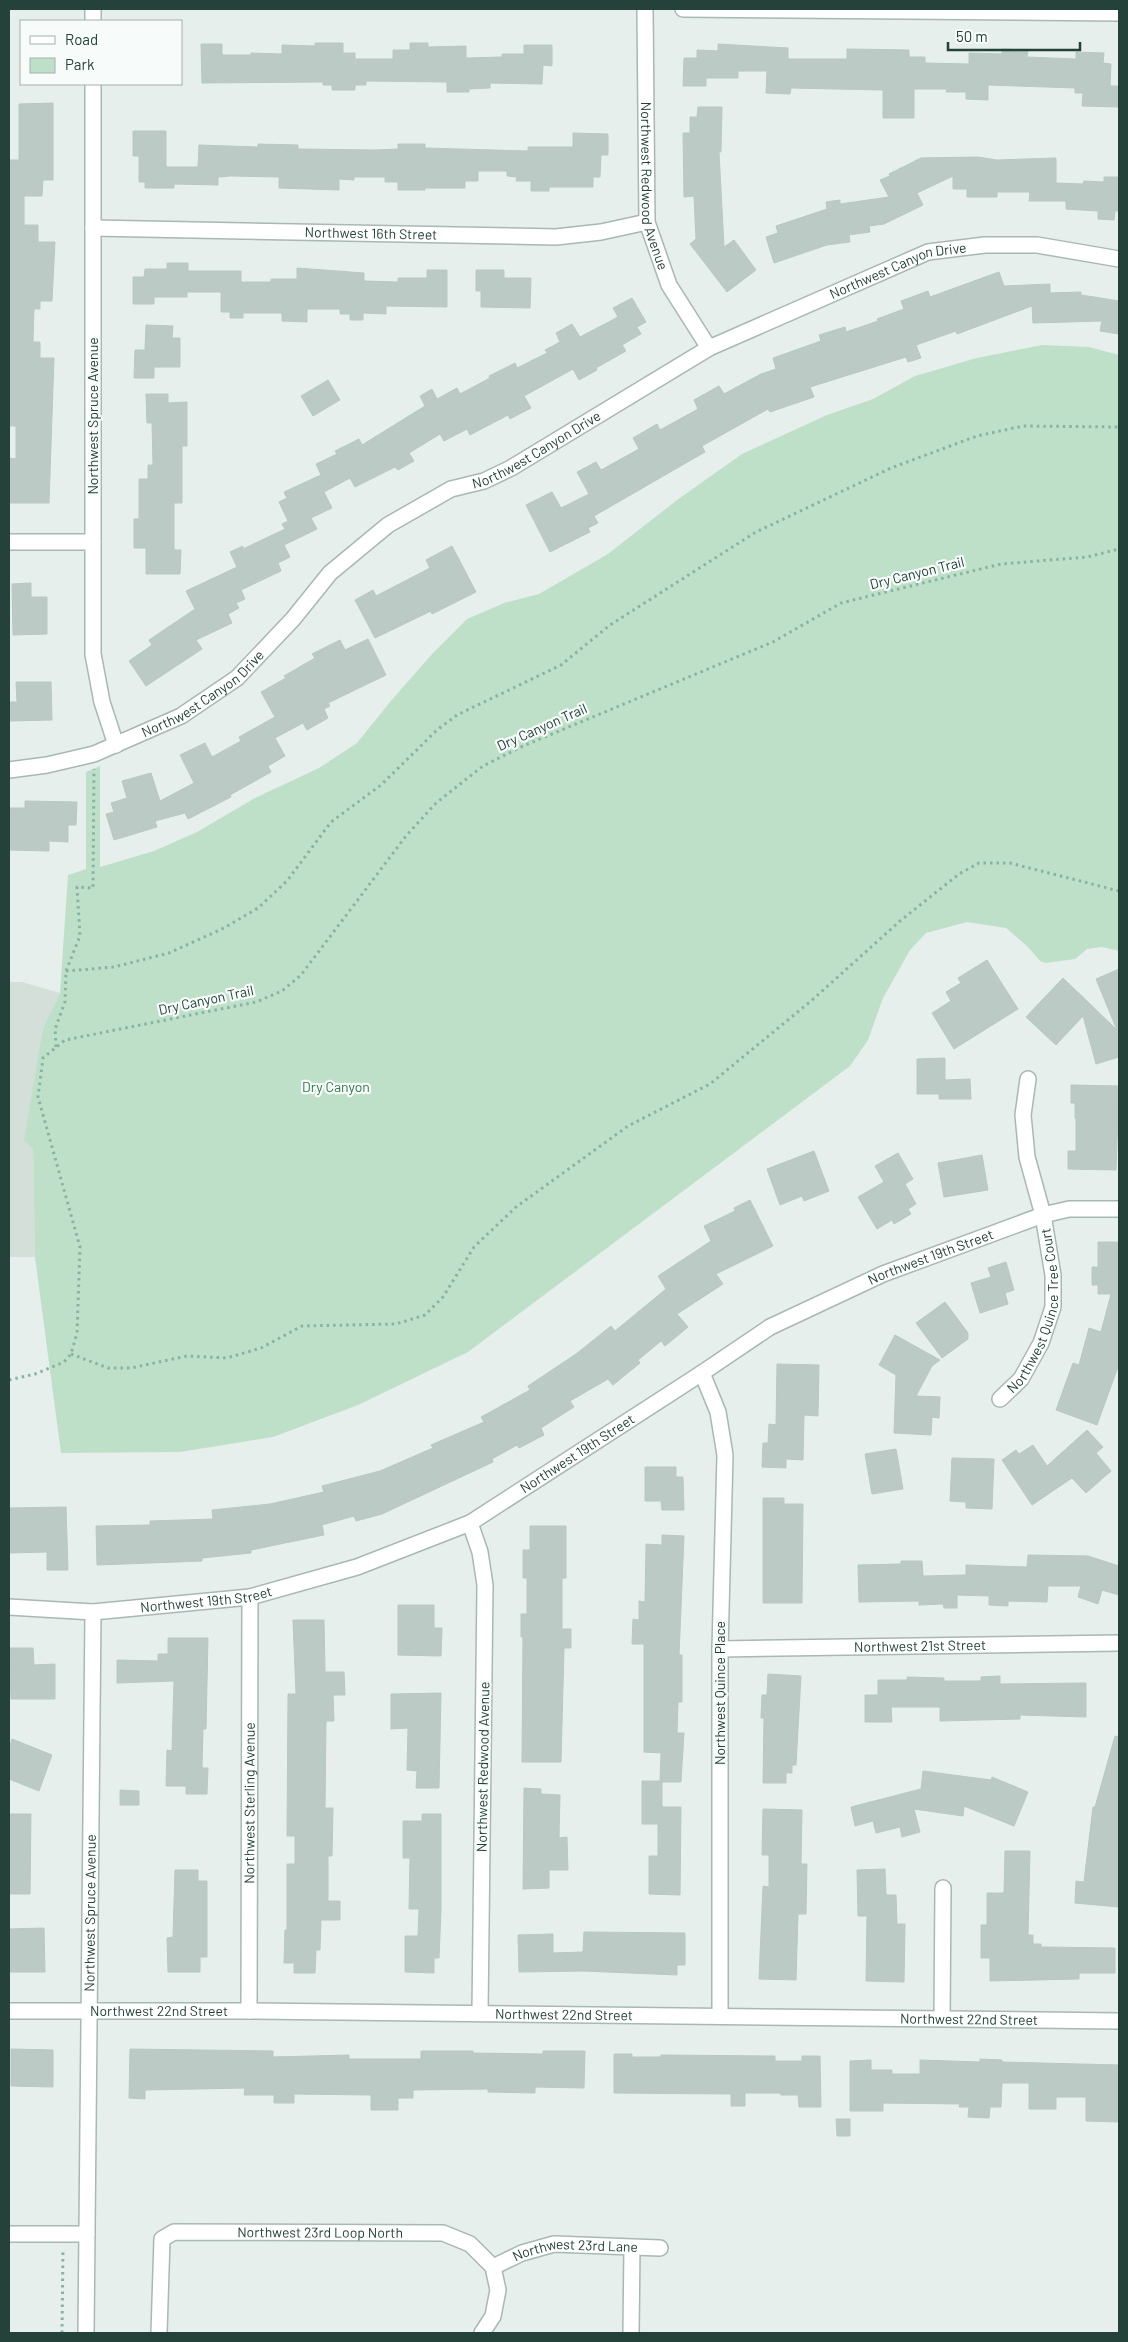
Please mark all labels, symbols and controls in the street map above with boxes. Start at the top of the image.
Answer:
legend [20,20,182,85]
scale bar [948,20,1080,52]
text: 50 m [956,27,988,45]
text: Road [65,30,98,48]
text: Park [65,55,95,73]
street label: Northwest Redwood Avenue [638,102,672,272]
street label: Northwest 16th Street [304,223,437,243]
street label: Northwest Canyon Drive [827,238,967,302]
street label: Northwest Spruce Avenue [84,337,101,495]
street label: Northwest Canyon Drive [470,407,603,492]
street label: Dry Canyon Trail [868,553,966,592]
street label: Northwest Canyon Drive [139,646,267,740]
street label: Dry Canyon Trail [494,699,589,754]
street label: Dry Canyon Trail [157,981,255,1018]
park label: Dry Canyon [302,1078,370,1095]
street label: Northwest 19th Street [865,1225,995,1288]
street label: Northwest Quince Tree Court [1003,1227,1061,1396]
street label: Northwest 19th Street [517,1410,637,1496]
street label: Northwest 19th Street [139,1582,274,1615]
street label: Northwest Quince Place [711,1621,728,1765]
street label: Northwest 21st Street [854,1636,986,1655]
street label: Northwest Redwood Avenue [473,1682,492,1852]
street label: Northwest Sterling Avenue [240,1722,258,1884]
street label: Northwest Spruce Avenue [80,1834,99,1992]
street label: Northwest 22nd Street [90,2002,228,2019]
street label: Northwest 22nd Street [495,2005,633,2023]
street label: Northwest 22nd Street [900,2009,1038,2028]
street label: Northwest 23rd Loop North [237,2223,403,2241]
street label: Northwest 23rd Lane [509,2235,638,2264]

